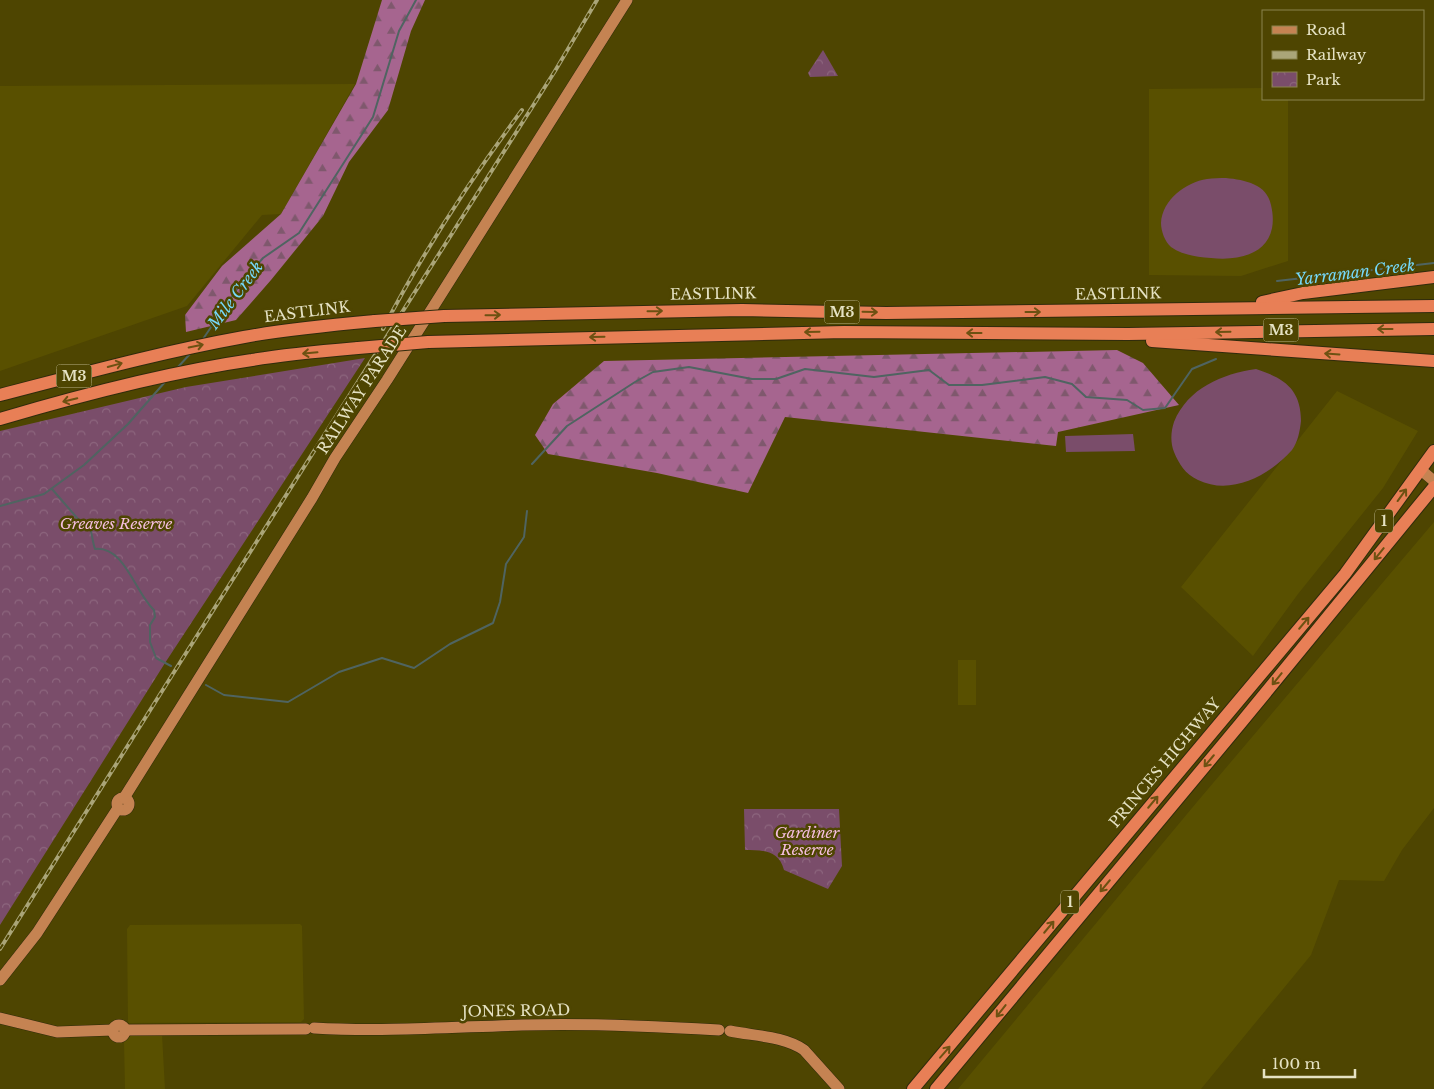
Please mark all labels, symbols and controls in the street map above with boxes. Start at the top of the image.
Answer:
legend [1262,10,1424,100]
text: Road [1306,20,1346,39]
text: Railway [1306,45,1367,64]
text: Park [1306,70,1342,89]
water label: Yarraman Creek [1294,255,1416,289]
water label: Mile Creek [202,257,267,334]
street label: EASTLINK [670,283,757,304]
street label: EASTLINK [1075,283,1162,304]
street label: EASTLINK [263,297,351,326]
road number: M3 [824,300,860,324]
one-way arrow [647,307,663,316]
one-way arrow [1024,307,1041,317]
one-way arrow [862,308,878,317]
one-way arrow [484,310,501,320]
road number: M3 [1264,318,1298,342]
street label: RAILWAY PARADE [313,322,410,458]
one-way arrow [1378,324,1394,334]
one-way arrow [804,327,820,337]
one-way arrow [1215,327,1232,337]
one-way arrow [966,328,982,337]
one-way arrow [589,332,605,342]
one-way arrow [188,341,204,351]
one-way arrow [302,348,318,358]
one-way arrow [1324,349,1340,359]
one-way arrow [106,360,122,369]
road number: M3 [56,364,92,388]
one-way arrow [62,396,78,405]
one-way arrow [1397,489,1407,503]
road number: 1 [1375,510,1393,532]
park label: Greaves Reserve [60,514,172,533]
one-way arrow [1374,547,1385,560]
one-way arrow [1298,617,1309,630]
one-way arrow [1271,673,1282,686]
street label: PRINCES HIGHWAY [1105,693,1225,831]
one-way arrow [1203,755,1214,768]
one-way arrow [1147,796,1158,809]
park label: Gardiner Reserve [775,823,840,859]
one-way arrow [1100,879,1111,892]
road number: 1 [1061,890,1079,914]
one-way arrow [1043,921,1055,934]
street label: JONES ROAD [460,1000,570,1021]
one-way arrow [996,1004,1007,1017]
one-way arrow [939,1046,951,1059]
scale bar [1264,1046,1355,1078]
text: 100 m [1272,1054,1321,1073]

